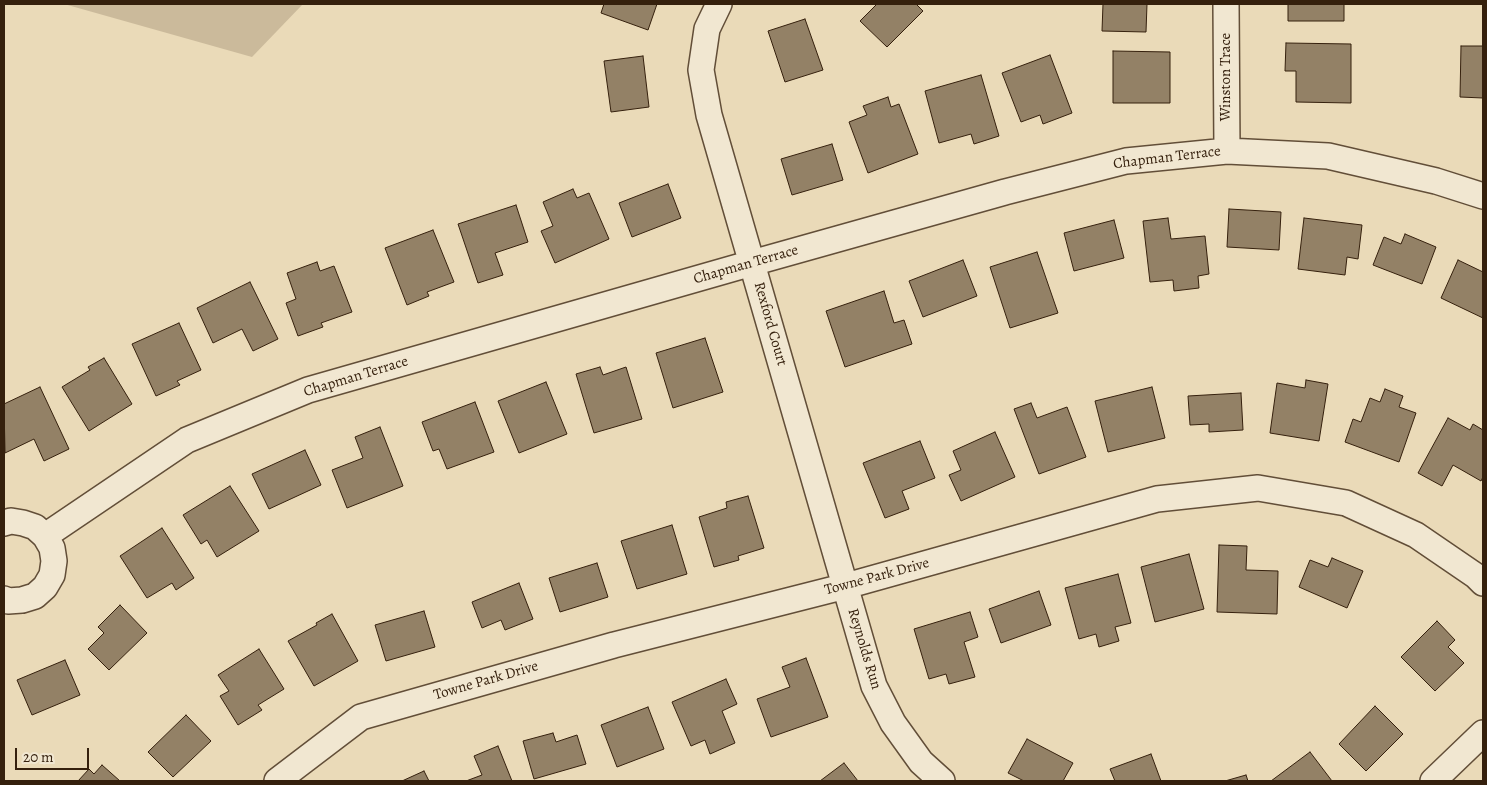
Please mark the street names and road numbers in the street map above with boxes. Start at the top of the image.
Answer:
street label: Winston Trace [1217,33,1235,121]
street label: Chapman Terrace [1112,142,1222,174]
street label: Chapman Terrace [692,241,800,289]
street label: Rexford Court [749,280,791,368]
street label: Chapman Terrace [302,353,410,401]
street label: Towne Park Drive [823,554,931,600]
street label: Reynolds Run [843,606,885,692]
street label: Towne Park Drive [432,657,540,705]

